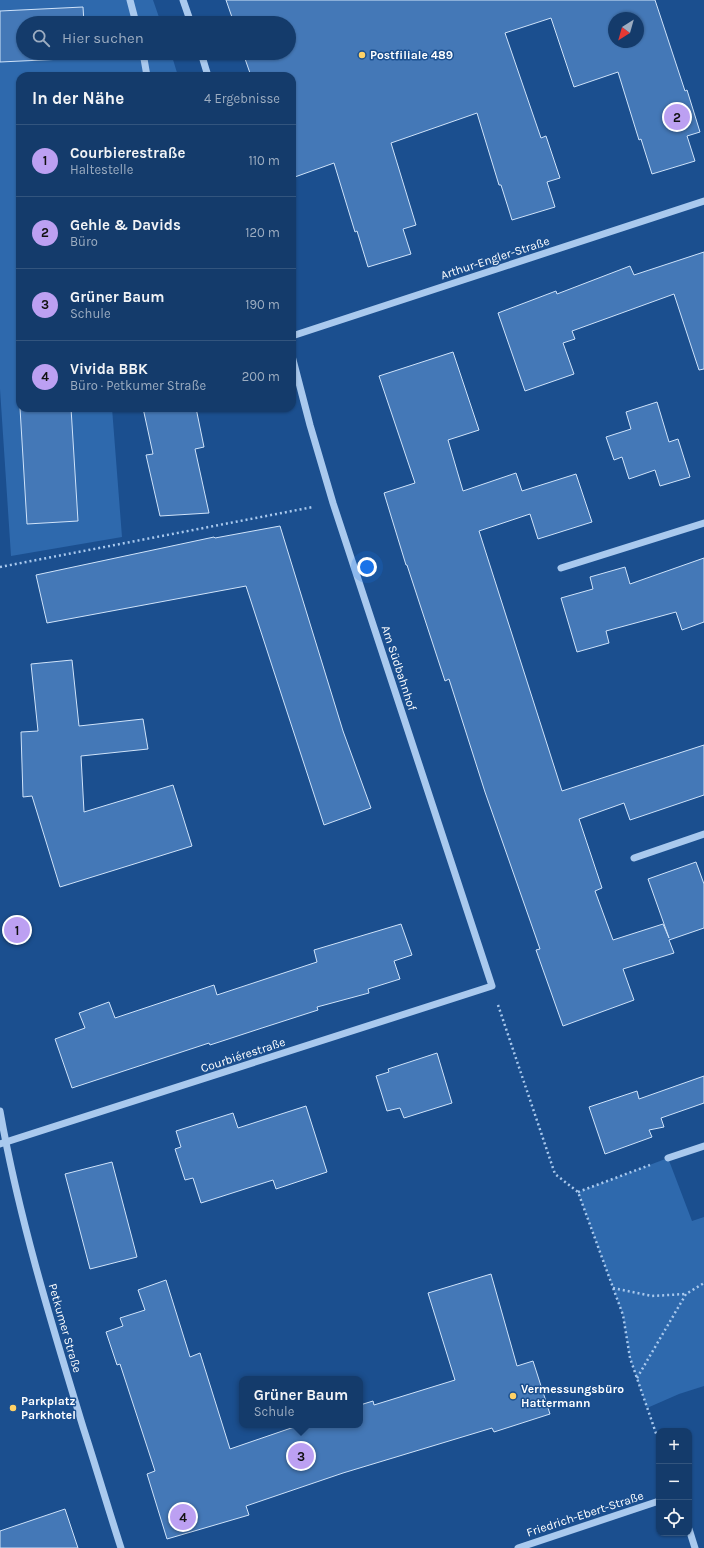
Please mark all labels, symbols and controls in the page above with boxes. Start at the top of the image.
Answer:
north arrow [608,12,644,48]
search box [16,16,296,60]
icon: search [30,27,52,49]
text: Hier suchen [62,29,144,47]
place label: Postfiliale 489 [370,48,453,62]
marker: Postfiliale 489 [357,50,367,60]
text: In der Nähe [32,88,124,108]
text: 4 Ergebnisse [204,91,280,106]
pin: 2 [664,102,690,132]
text: Courbierestraße [70,144,185,162]
text: 1 [43,153,47,168]
text: 110 m [248,153,280,168]
text: Haltestelle [70,162,133,177]
text: Gehle & Davids [70,216,181,234]
text: 2 [41,225,49,240]
text: 120 m [245,225,280,240]
text: Büro [70,234,98,249]
street label: Arthur-Engler-Straße [439,234,551,282]
text: Grüner Baum [70,288,165,306]
text: 3 [41,297,49,312]
text: 190 m [245,297,280,312]
text: Schule [70,306,111,321]
text: Vivida BBK [70,360,148,378]
text: 4 [41,369,49,384]
text: 200 m [242,369,280,384]
text: Büro · Petkumer Straße [70,378,206,393]
your location [357,557,377,577]
street label: Am Südbahnhof [379,624,420,713]
pin: 1 [4,915,30,945]
street label: Courbiérestraße [199,1035,287,1075]
street label: Petkumer Straße [46,1282,84,1374]
popup [239,1376,363,1428]
place label: Vermessungsbüro Hattermann [521,1382,624,1410]
text: Grüner Baum [254,1386,348,1404]
marker: Vermessungsbüro Hattermann [508,1391,518,1401]
place label: Parkplatz Parkhotel [21,1394,76,1422]
marker: Parkplatz Parkhotel [8,1403,18,1413]
text: Schule [254,1404,294,1419]
map controls [656,1428,692,1536]
button: + [656,1428,692,1464]
pin: 3 [288,1441,314,1471]
button: − [656,1464,692,1500]
street label: Friedrich-Ebert-Straße [525,1488,645,1540]
button: locate [656,1500,692,1536]
pin: 4 [170,1502,196,1532]

